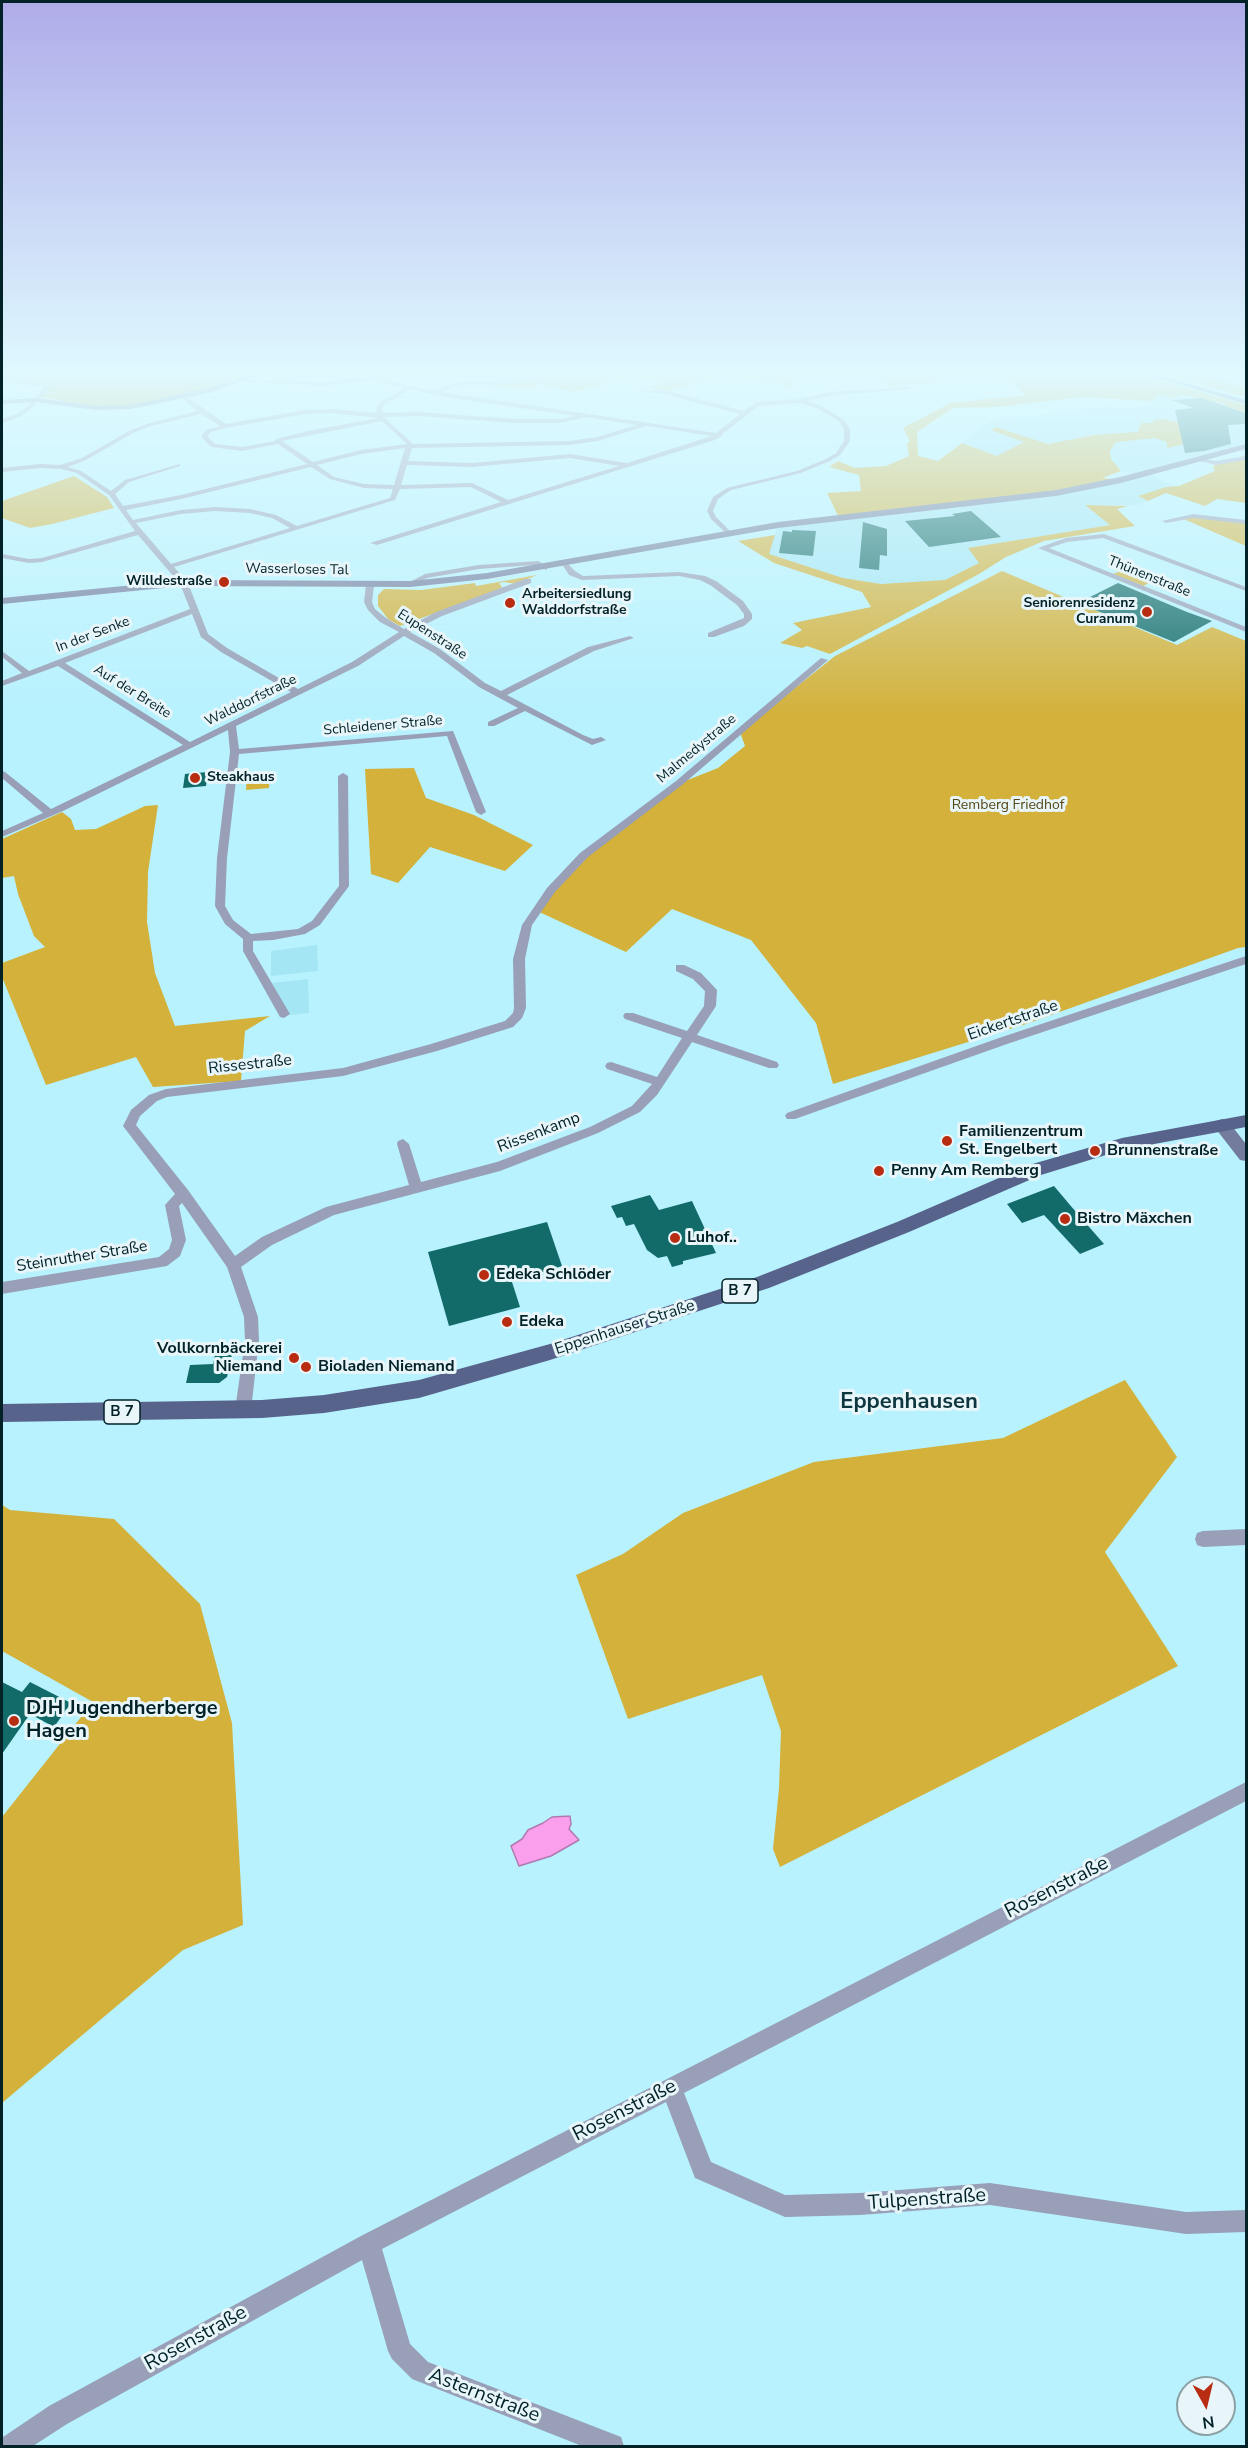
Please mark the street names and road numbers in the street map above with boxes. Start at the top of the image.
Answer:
street label: Thünenstraße [1105,553,1193,601]
street label: Wasserloses Tal [245,561,349,579]
street label: Eupenstraße [394,606,470,664]
street label: In der Senke [54,613,132,657]
street label: Auf der Breite [90,662,174,722]
street label: Walddorfstraße [202,671,300,731]
street label: Malmedystraße [654,711,740,787]
street label: Schleidener Straße [323,712,443,740]
street label: Eickertstraße [965,997,1061,1045]
street label: Rissestraße [207,1051,293,1079]
street label: Rissenkamp [495,1108,583,1158]
street label: Steinruther Straße [15,1237,149,1277]
road number: B 7 [722,1279,758,1303]
street label: Eppenhauser Straße [553,1296,697,1360]
road number: B 7 [104,1400,140,1424]
street label: Rosenstraße [1001,1852,1113,1924]
street label: Rosenstraße [569,2075,681,2147]
street label: Tulpenstraße [867,2184,987,2216]
street label: Rosenstraße [141,2301,251,2377]
street label: Asternstraße [425,2364,543,2428]

